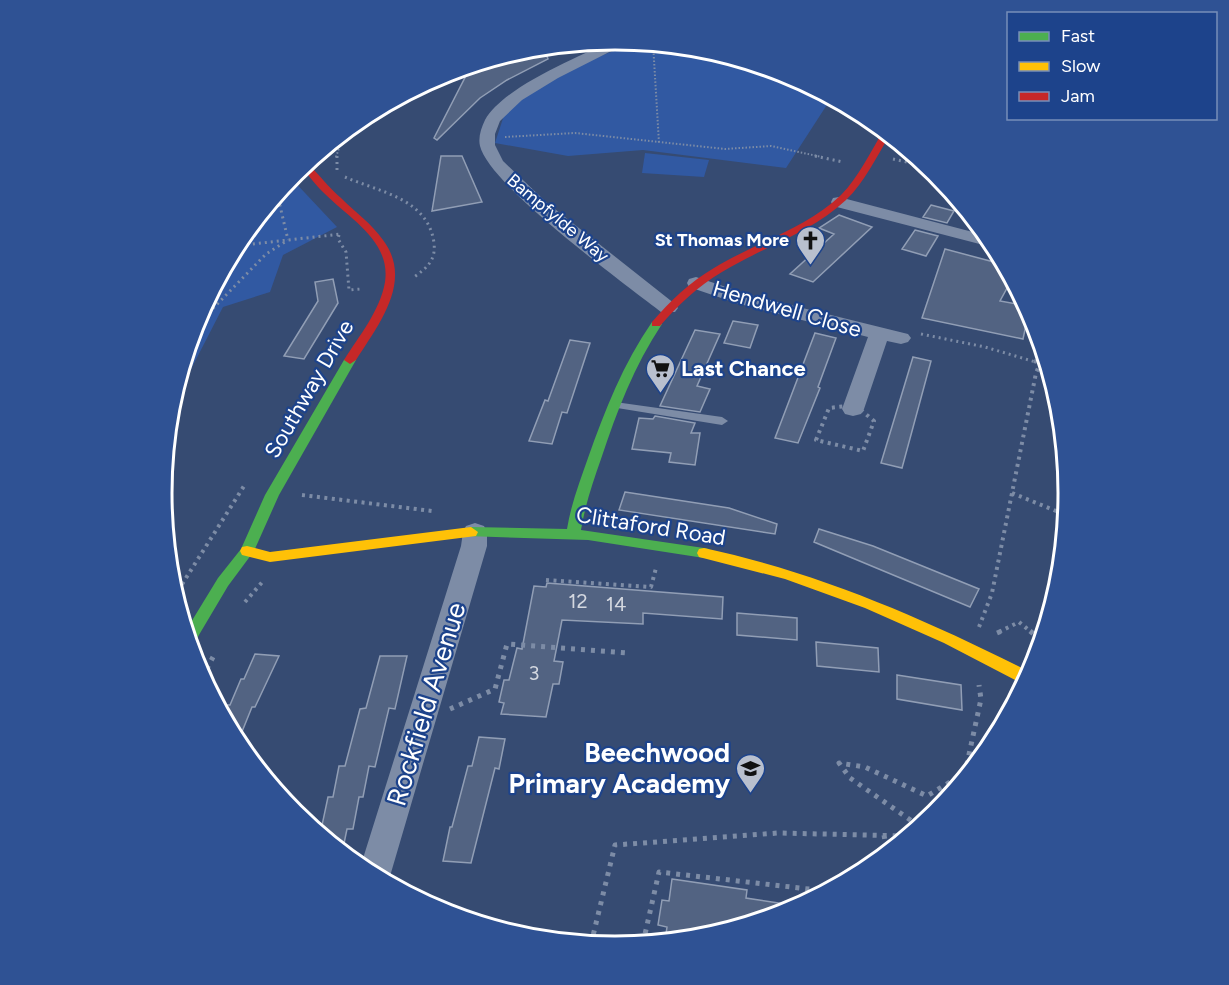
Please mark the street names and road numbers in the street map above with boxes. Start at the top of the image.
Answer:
street label: Bampfylde Way [503,169,614,267]
street label: Hendwell Close [709,275,865,343]
street label: Southway Drive [259,315,359,463]
street label: Clittaford Road [574,501,728,551]
street label: Rockfield Avenue [379,598,473,810]

